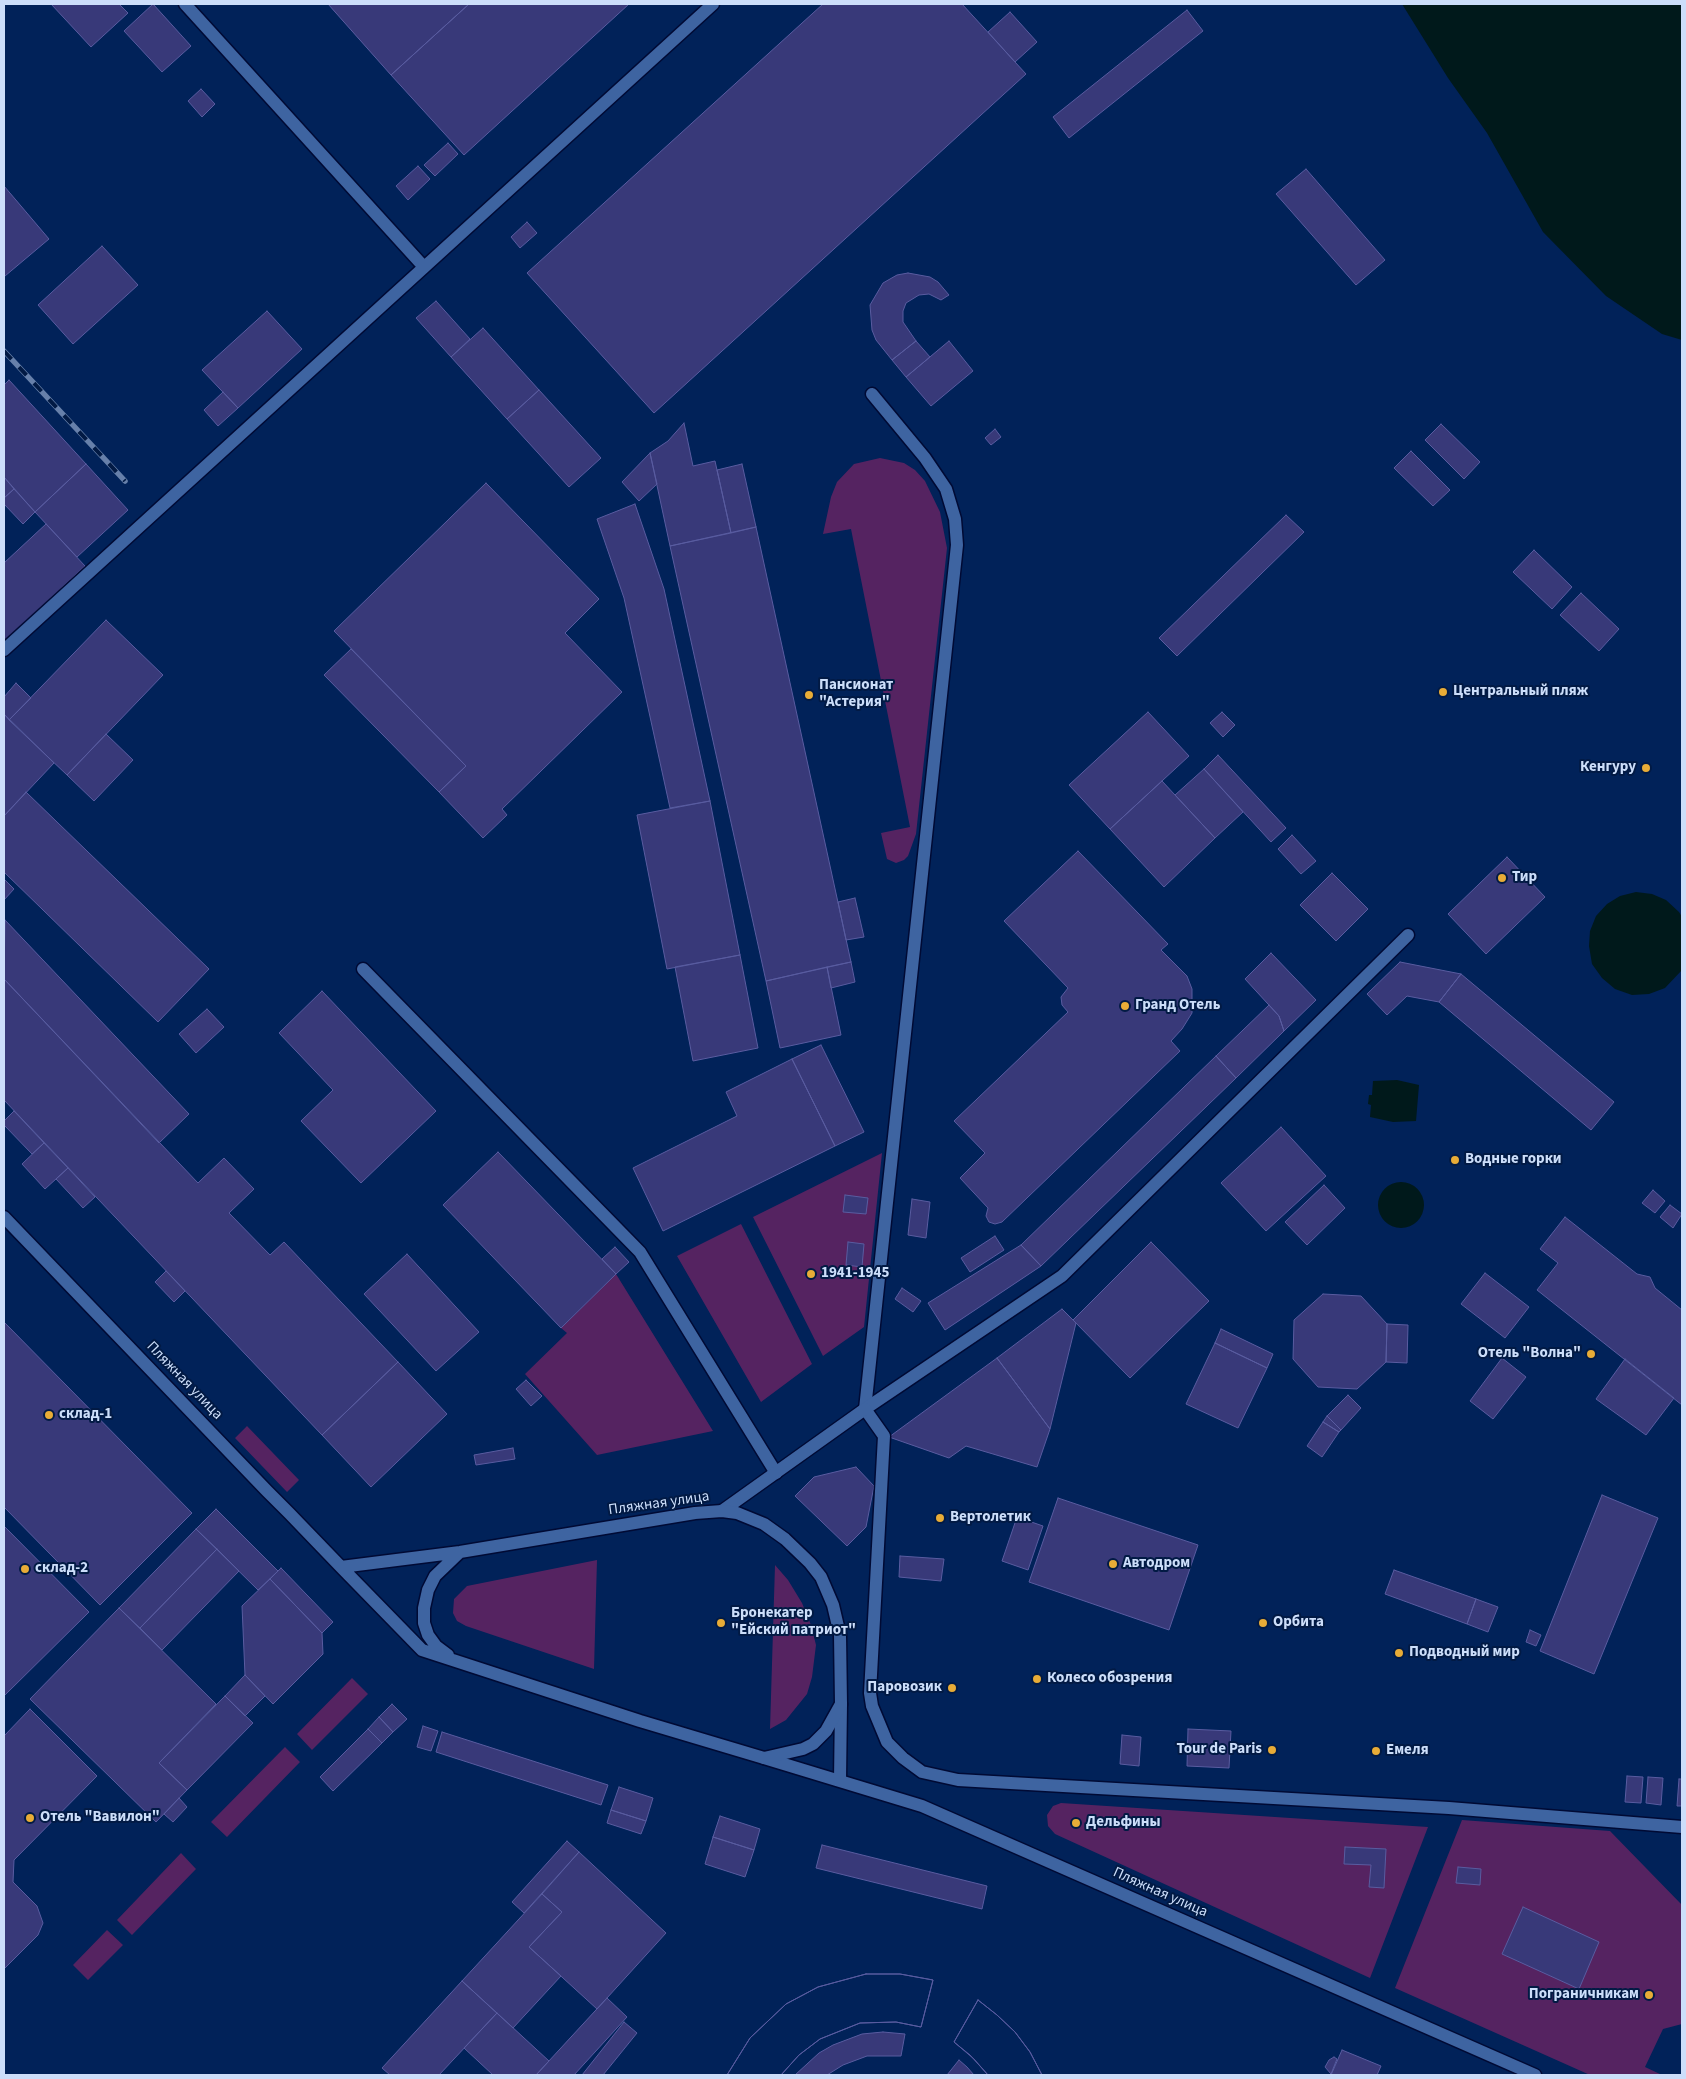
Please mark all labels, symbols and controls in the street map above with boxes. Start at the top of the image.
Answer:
place label: Пансионат "Астерия" [819,677,893,712]
place label: Центральный пляж [1453,683,1588,701]
marker: Центральный пляж [1437,686,1449,698]
marker: Пансионат "Астерия" [803,689,815,701]
place label: Кенгуру [1580,759,1636,777]
marker: Кенгуру [1640,762,1652,774]
place label: Тир [1512,869,1537,887]
marker: Тир [1496,872,1508,884]
place label: Гранд Отель [1135,997,1220,1015]
marker: Гранд Отель [1119,1000,1131,1012]
place label: Водные горки [1465,1151,1562,1169]
marker: Водные горки [1449,1154,1461,1166]
place label: 1941-1945 [821,1265,889,1283]
marker: 1941-1945 [805,1268,817,1280]
street label: Пляжная улица [142,1338,226,1424]
place label: Отель "Волна" [1478,1345,1581,1363]
marker: Отель "Волна" [1585,1348,1597,1360]
place label: склад-1 [59,1406,112,1424]
marker: склад-1 [43,1409,55,1421]
street label: Пляжная улица [607,1488,711,1520]
place label: Вертолетик [950,1509,1031,1527]
marker: Вертолетик [934,1512,946,1524]
place label: Автодром [1123,1555,1190,1573]
marker: Автодром [1107,1558,1119,1570]
place label: склад-2 [35,1560,88,1578]
marker: склад-2 [19,1563,31,1575]
place label: Бронекатер "Ейский патриот" [731,1605,856,1640]
place label: Орбита [1273,1614,1324,1632]
marker: Бронекатер "Ейский патриот" [715,1617,727,1629]
marker: Орбита [1257,1617,1269,1629]
place label: Подводный мир [1409,1644,1520,1662]
marker: Подводный мир [1393,1647,1405,1659]
place label: Колесо обозрения [1047,1670,1172,1688]
marker: Колесо обозрения [1031,1673,1043,1685]
place label: Паровозик [867,1679,942,1697]
marker: Паровозик [946,1682,958,1694]
place label: Tour de Paris [1177,1741,1262,1759]
place label: Емеля [1386,1742,1429,1760]
marker: Tour de Paris [1266,1744,1278,1756]
marker: Емеля [1370,1745,1382,1757]
place label: Отель "Вавилон" [40,1809,160,1827]
marker: Отель "Вавилон" [24,1812,36,1824]
place label: Дельфины [1086,1814,1161,1832]
marker: Дельфины [1070,1817,1082,1829]
street label: Пляжная улица [1110,1864,1210,1922]
place label: Пограничникам [1529,1986,1639,2004]
marker: Пограничникам [1643,1989,1655,2001]

